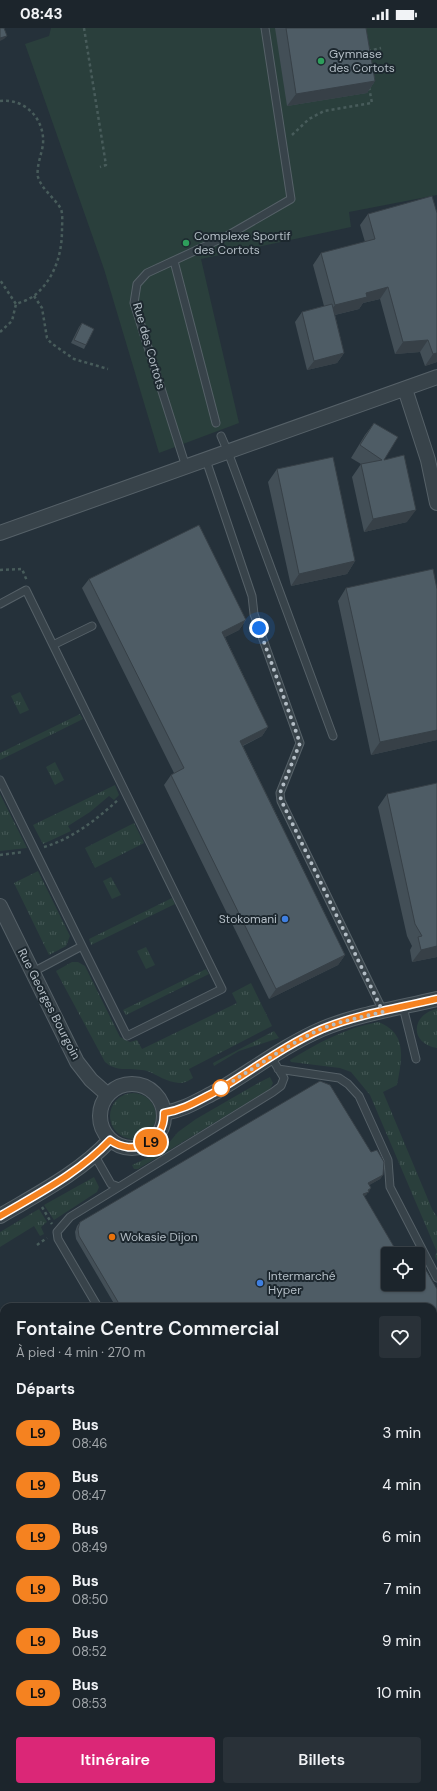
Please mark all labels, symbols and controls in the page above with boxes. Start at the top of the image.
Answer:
text: 08:43 [20,4,63,24]
place label: Gymnase des Cortots [329,46,395,76]
marker: Gymnase des Cortots [316,56,326,66]
place label: Complexe Sportif des Cortots [194,228,291,258]
marker: Complexe Sportif des Cortots [181,238,191,248]
street label: Rue des Cortots [129,301,169,391]
your location [249,618,269,638]
place label: Stokomani [219,911,277,927]
marker: Stokomani [280,914,290,924]
street label: Rue Georges Bourgoin [14,946,84,1062]
unlabelled marker [212,1079,230,1097]
line badge: L9 [133,1129,169,1155]
text: L9 [143,1133,159,1151]
place label: Wokasie Dijon [120,1229,198,1245]
marker: Wokasie Dijon [107,1232,117,1242]
map controls [381,1247,425,1291]
button: locate [381,1247,425,1291]
place label: Intermarché Hyper [268,1268,336,1298]
marker: Intermarché Hyper [255,1278,265,1288]
text: Fontaine Centre Commercial [16,1316,279,1341]
button: heart [379,1316,421,1358]
text: À pied · 4 min · 270 m [16,1344,145,1361]
text: Départs [16,1379,75,1399]
text: Bus [72,1415,99,1435]
text: 3 min [383,1423,421,1443]
text: L9 [30,1424,46,1442]
text: 08:46 [72,1435,107,1452]
text: Bus [72,1467,99,1487]
text: 4 min [382,1475,421,1495]
text: L9 [30,1476,46,1494]
text: 08:47 [72,1487,106,1504]
text: Bus [72,1519,99,1539]
text: 6 min [382,1527,421,1547]
text: L9 [30,1528,46,1546]
text: 08:49 [72,1539,107,1556]
text: Bus [72,1571,99,1591]
text: 7 min [383,1579,421,1599]
text: L9 [30,1580,46,1598]
text: 08:50 [72,1591,108,1608]
text: Bus [72,1623,99,1643]
text: 9 min [382,1631,421,1651]
text: L9 [30,1632,46,1650]
text: 08:52 [72,1643,107,1660]
text: Bus [72,1675,99,1695]
text: 10 min [376,1683,421,1703]
text: L9 [30,1684,46,1702]
text: 08:53 [72,1695,107,1712]
button: Itinéraire [16,1737,215,1783]
button: Billets [223,1737,421,1783]

